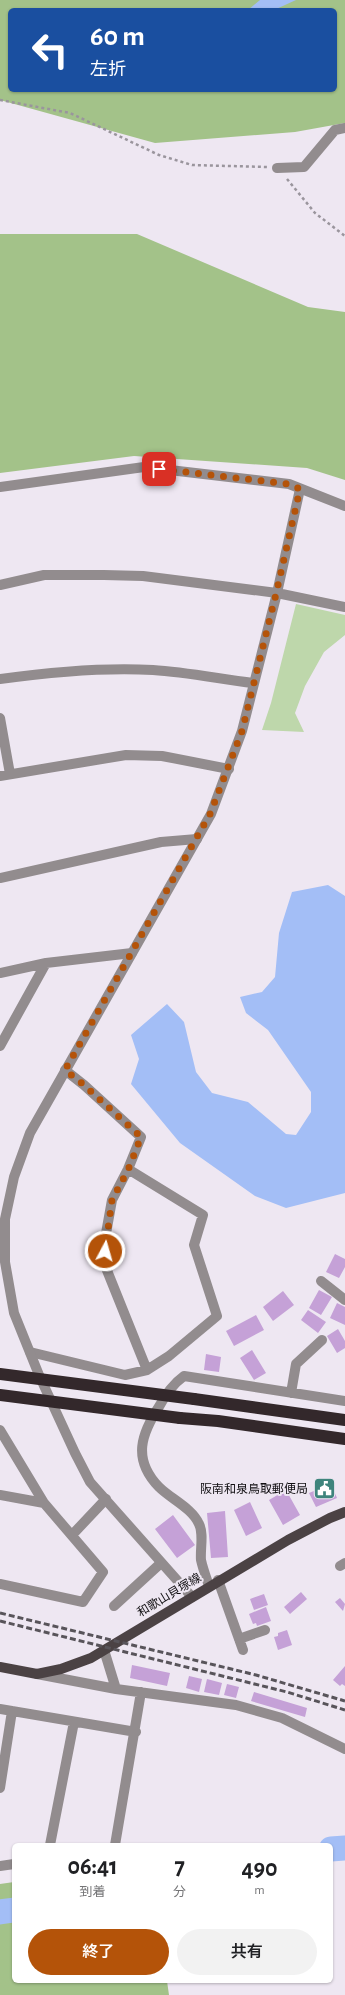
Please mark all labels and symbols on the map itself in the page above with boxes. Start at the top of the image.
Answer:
pin [142,452,176,486]
position arrow [84,1230,126,1272]
public building icon: 阪南和泉鳥取郵便局 [311,1476,337,1502]
place label: 阪南和泉鳥取郵便局 [200,1482,308,1495]
street label: 和歌山貝塚線 [135,1570,203,1619]

